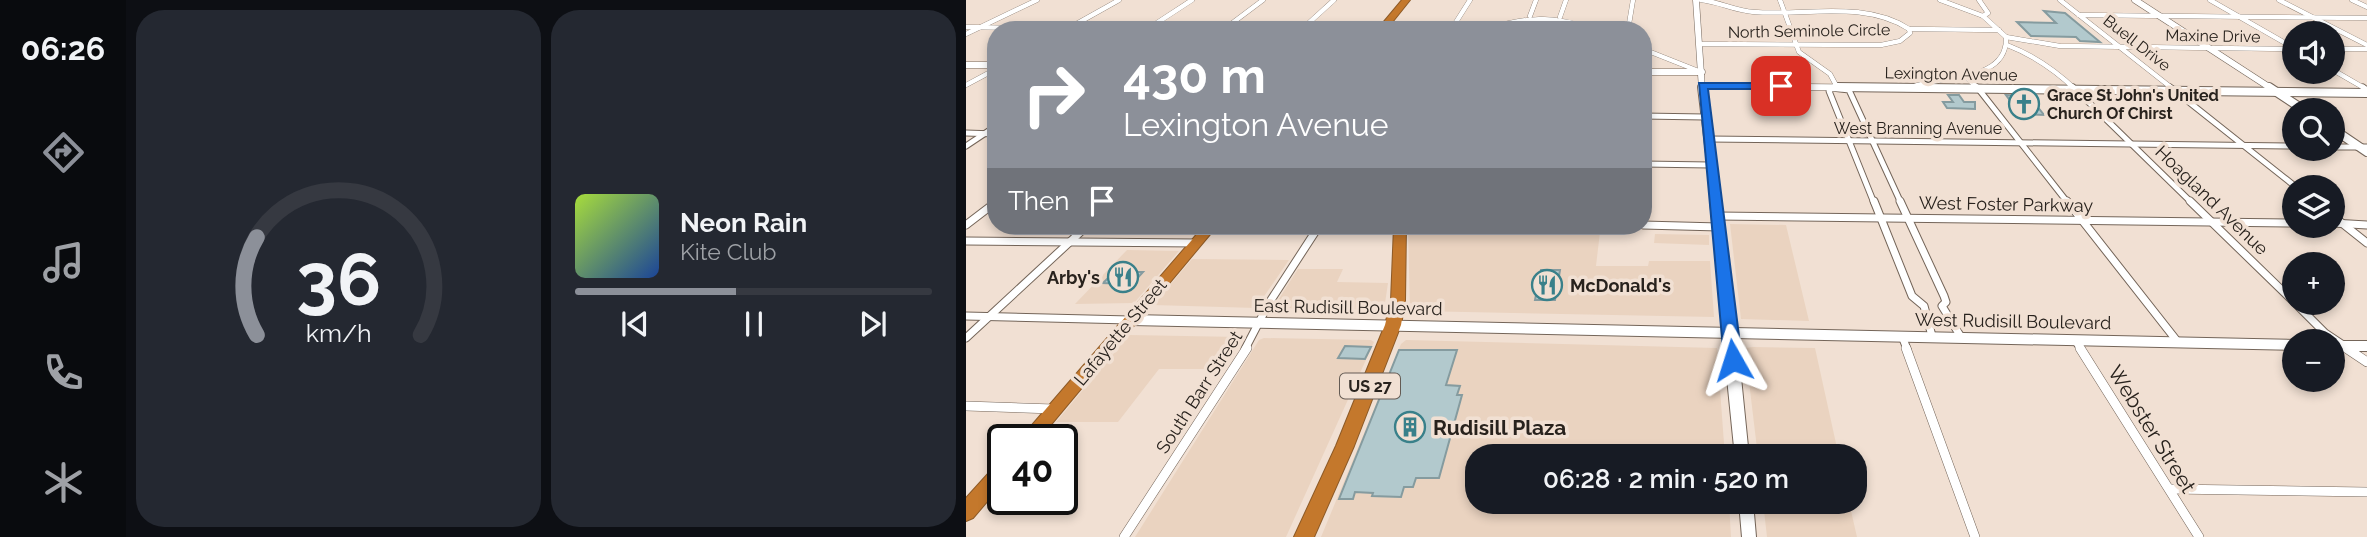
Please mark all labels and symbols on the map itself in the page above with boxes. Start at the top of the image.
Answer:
street label: Buell Drive [2100,11,2174,75]
street label: North Seminole Circle [1728,20,1890,42]
street label: Maxine Drive [2165,26,2261,46]
pin [1751,56,1811,116]
street label: Lexington Avenue [1884,63,2018,85]
place label: Grace St John's United Church Of Chirst [2047,86,2219,123]
church icon: Grace St John's United Church Of Chirst [2007,87,2041,121]
street label: West Branning Avenue [1834,119,2002,138]
street label: Hoagland Avenue [2151,141,2273,259]
street label: West Foster Parkway [1919,192,2094,216]
restaurant icon: Arby's [1106,260,1140,294]
place label: Arby's [1047,267,1100,288]
restaurant icon: McDonald's [1530,268,1564,302]
street label: Lafayette Street [1069,274,1171,390]
place label: McDonald's [1570,275,1671,296]
street label: East Rudisill Boulevard [1253,295,1443,319]
street label: West Rudisill Boulevard [1915,309,2111,333]
position arrow [1696,323,1770,397]
street label: South Barr Street [1152,327,1246,457]
street label: Webster Street [2103,361,2201,497]
road number: US 27 [1340,374,1400,398]
building icon: Rudisill Plaza [1393,410,1427,444]
place label: Rudisill Plaza [1433,415,1566,440]
speed limit sign: 40 [987,424,1078,515]

